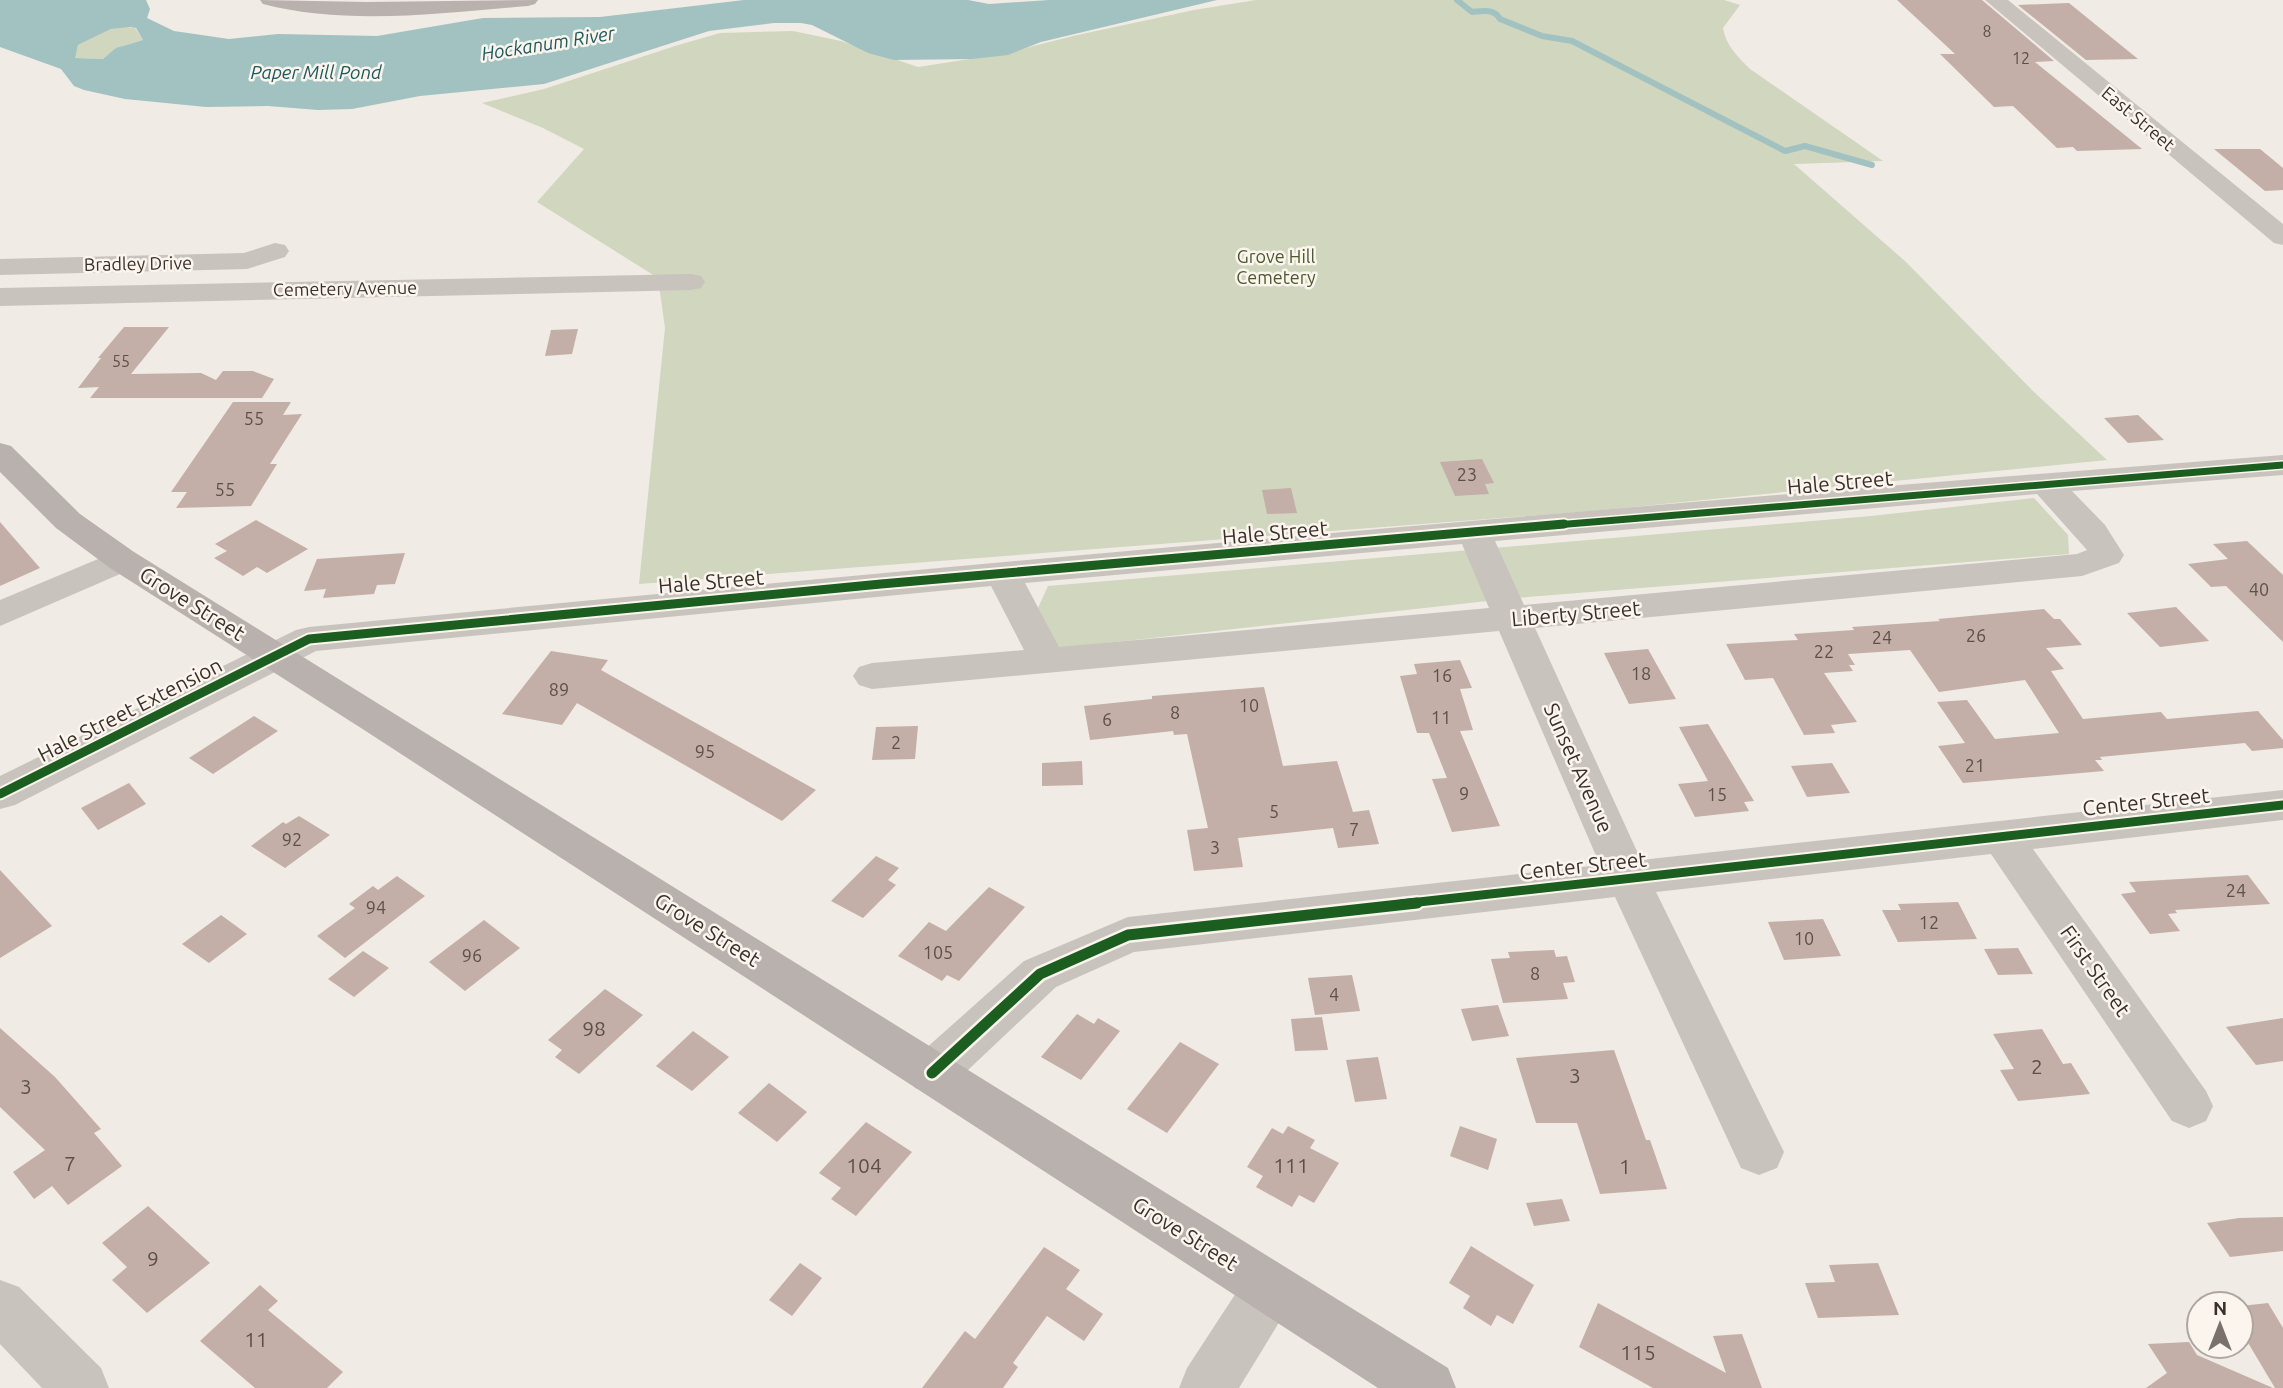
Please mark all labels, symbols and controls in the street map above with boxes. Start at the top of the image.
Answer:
water label: Hockanum River [480,21,617,64]
house number: 8 [1982,22,1992,40]
house number: 12 [2012,49,2030,67]
water label: Paper Mill Pond [250,61,383,83]
street label: East Street [2098,82,2179,154]
park label: Grove Hill Cemetery [1236,246,1316,287]
street label: Bradley Drive [84,252,192,274]
street label: Cemetery Avenue [273,277,417,299]
house number: 55 [112,352,130,370]
house number: 55 [244,408,264,428]
house number: 23 [1457,464,1477,484]
street label: Hale Street [1786,465,1894,499]
house number: 55 [215,479,235,499]
street label: Hale Street [1221,515,1329,549]
street label: Grove Street [136,561,249,645]
street label: Hale Street [657,564,765,598]
house number: 40 [2249,579,2269,599]
street label: Liberty Street [1510,595,1641,631]
house number: 26 [1966,625,1986,645]
house number: 24 [1872,627,1892,647]
house number: 22 [1814,641,1834,661]
street label: Hale Street Extension [33,652,226,766]
house number: 18 [1631,663,1651,683]
house number: 16 [1432,665,1452,685]
house number: 89 [549,679,569,699]
house number: 10 [1239,695,1259,715]
street label: Sunset Avenue [1540,699,1618,836]
house number: 8 [1170,702,1180,722]
house number: 11 [1431,707,1451,727]
house number: 6 [1102,709,1112,729]
house number: 2 [891,732,901,752]
house number: 95 [695,741,715,761]
house number: 21 [1965,755,1985,775]
street label: Center Street [2081,782,2211,820]
house number: 9 [1459,783,1469,803]
house number: 15 [1707,784,1727,804]
house number: 5 [1269,801,1279,821]
house number: 7 [1349,819,1359,839]
house number: 92 [282,829,302,849]
house number: 3 [1210,837,1220,857]
street label: Center Street [1518,846,1648,884]
house number: 24 [2226,880,2246,900]
street label: Grove Street [651,887,764,971]
house number: 94 [366,897,386,917]
house number: 12 [1919,912,1939,932]
street label: First Street [2056,921,2136,1020]
house number: 10 [1794,928,1814,948]
house number: 105 [923,942,953,962]
house number: 96 [462,945,482,965]
house number: 8 [1530,963,1540,983]
house number: 4 [1329,984,1339,1004]
house number: 98 [582,1016,606,1040]
house number: 2 [2031,1054,2043,1078]
house number: 3 [1569,1063,1581,1087]
house number: 3 [20,1074,32,1098]
house number: 7 [64,1151,76,1175]
house number: 104 [846,1153,882,1177]
house number: 111 [1273,1153,1309,1177]
house number: 1 [1619,1154,1631,1178]
street label: Grove Street [1129,1191,1242,1275]
house number: 9 [147,1246,159,1270]
north arrow [2185,1290,2255,1360]
text: N [2213,1297,2227,1319]
house number: 11 [244,1327,268,1351]
house number: 115 [1620,1340,1656,1364]

